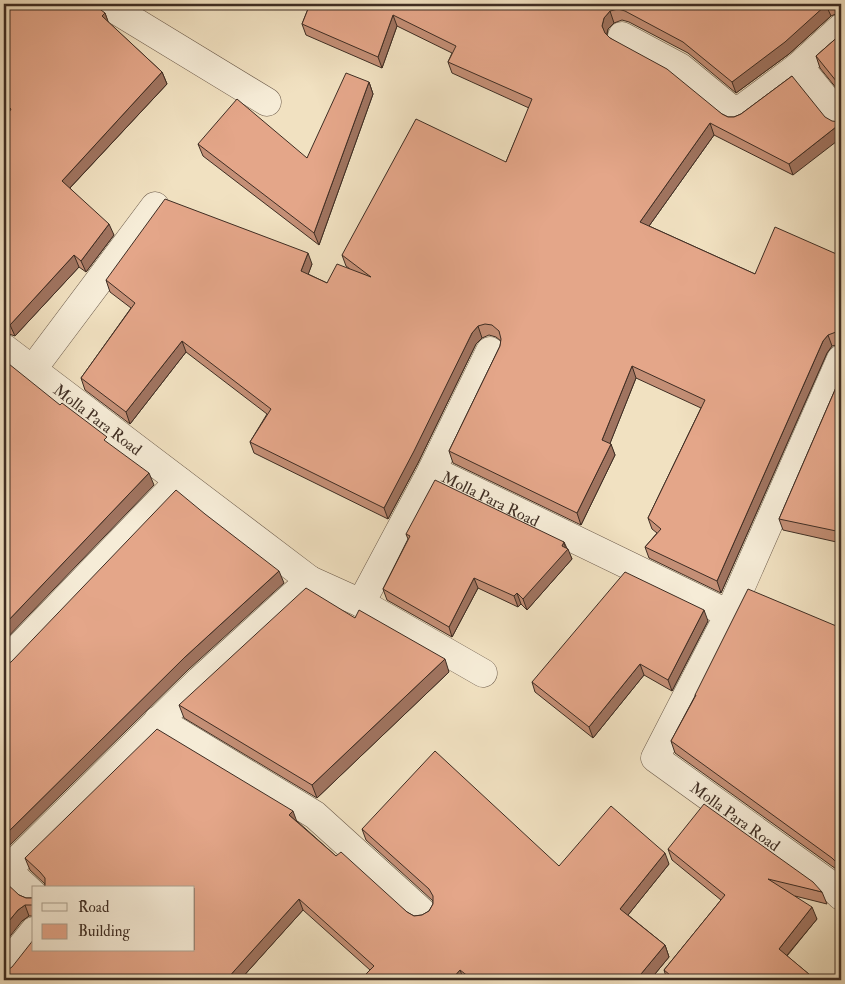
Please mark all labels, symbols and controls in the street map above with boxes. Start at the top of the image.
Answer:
street label: Molla Para Road [49,380,146,460]
street label: Molla Para Road [438,467,542,532]
street label: Molla Para Road [686,778,784,856]
legend [32,886,195,952]
text: Road [78,898,110,917]
text: Building [78,922,130,941]

